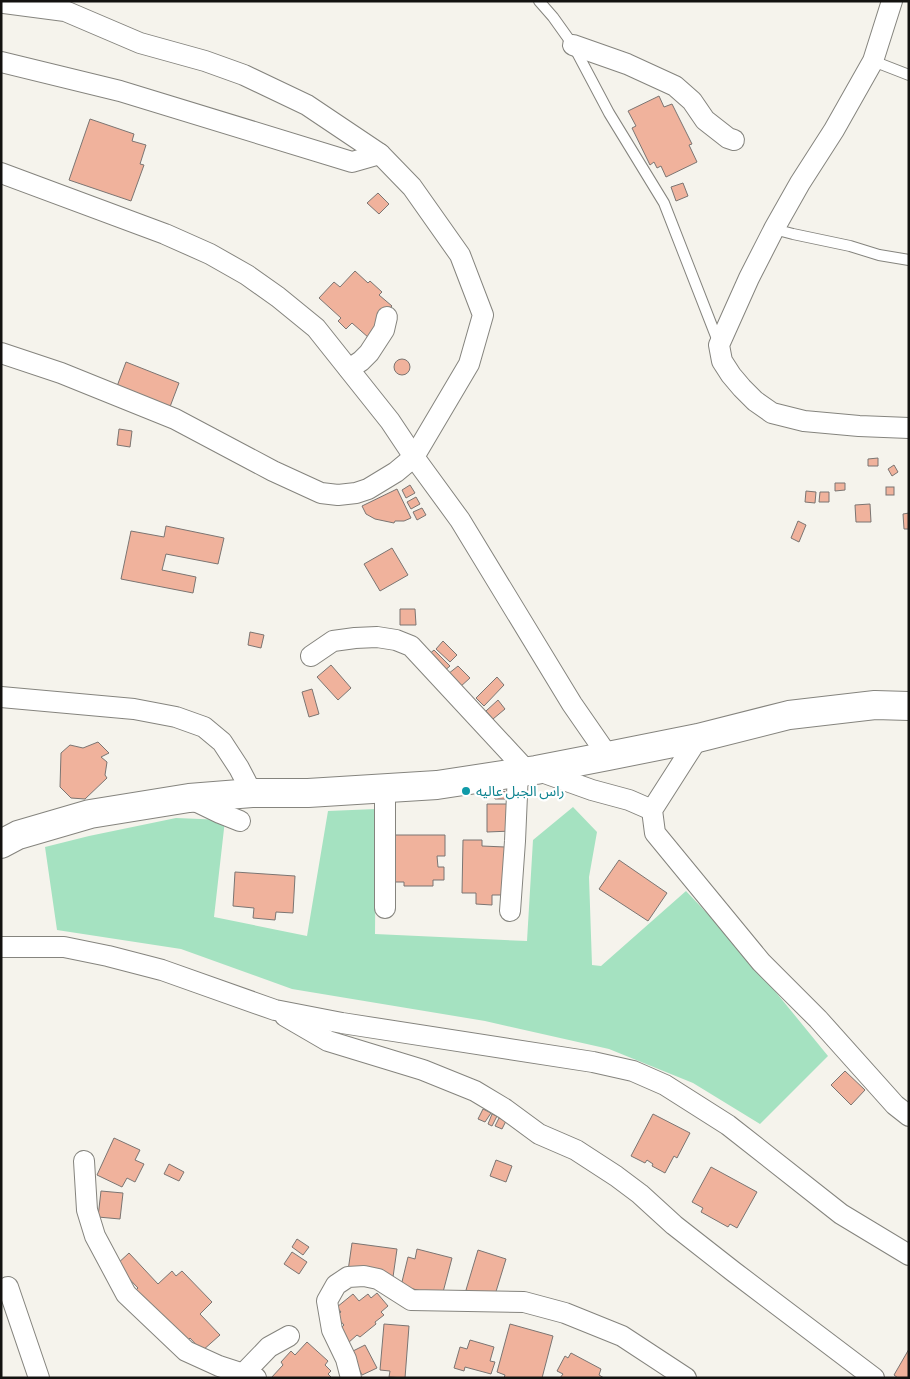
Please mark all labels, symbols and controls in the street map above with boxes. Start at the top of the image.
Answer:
place label: راس الجبل عاليه [476,781,564,800]
marker: راس الجبل عاليه [460,785,472,797]

